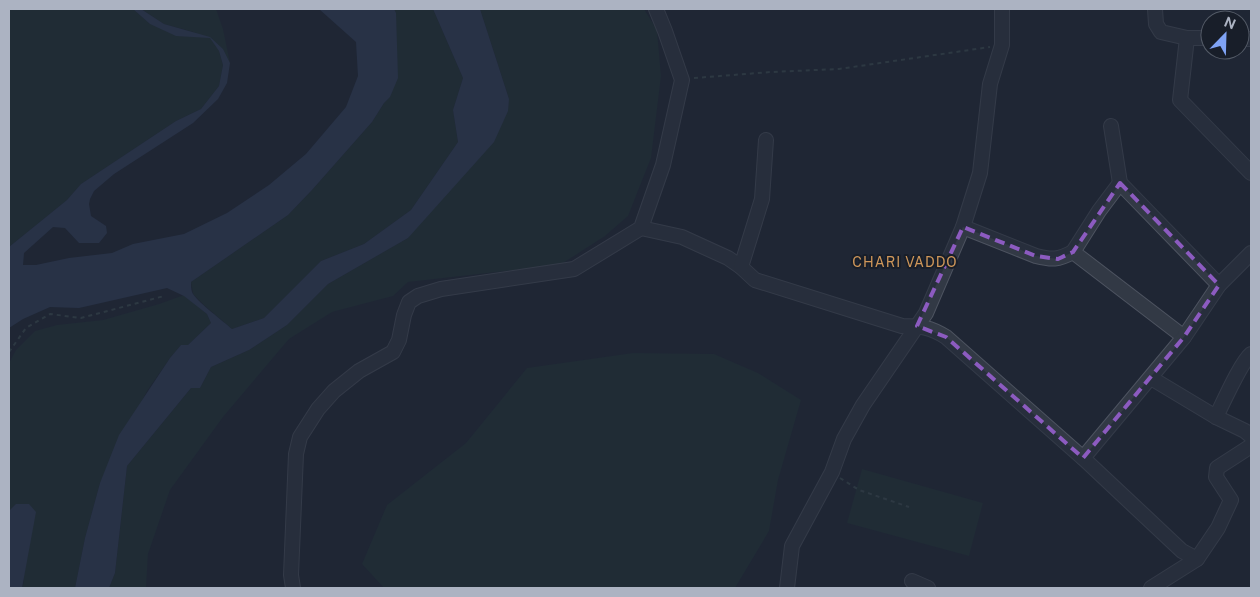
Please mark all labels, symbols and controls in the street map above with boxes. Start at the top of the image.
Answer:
north arrow [1200,10,1250,60]
text: N [1222,14,1238,33]
district label: CHARI VADDO [852,254,958,270]

